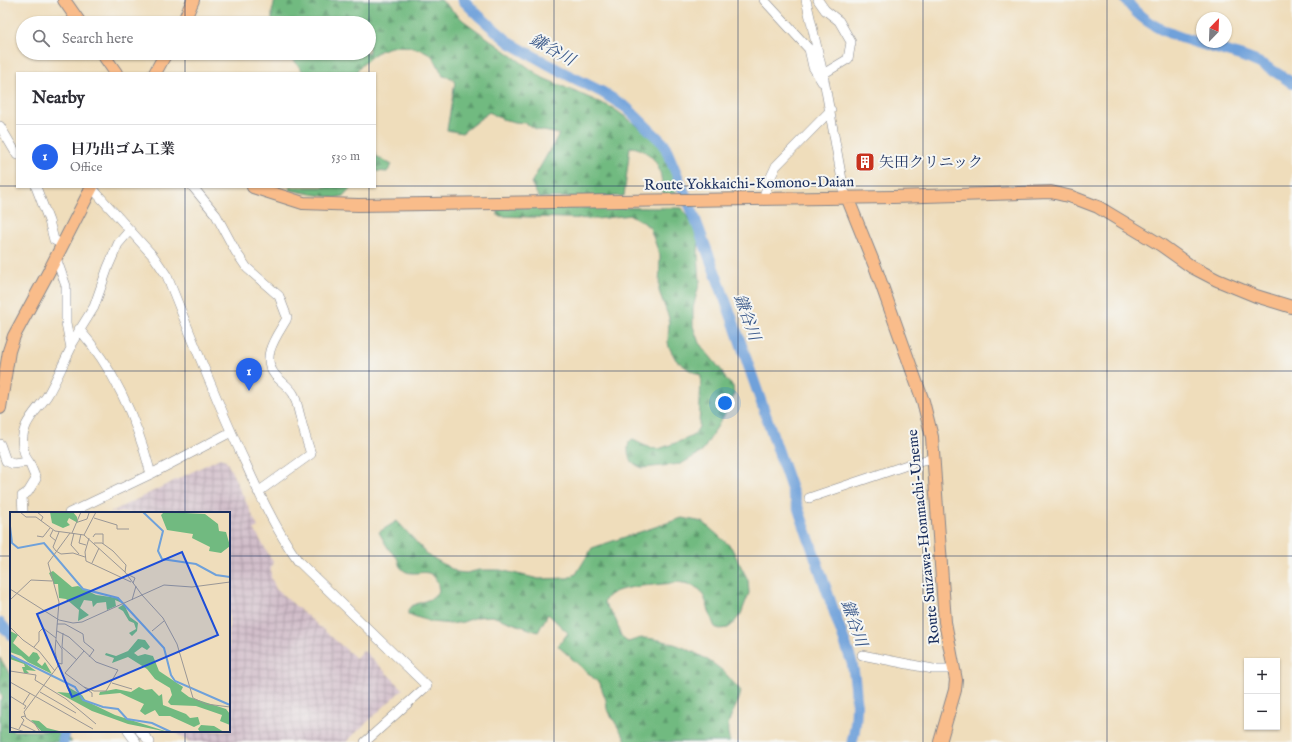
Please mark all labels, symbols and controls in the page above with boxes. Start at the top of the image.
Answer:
north arrow [1196,12,1232,48]
search box [16,16,376,60]
icon: search [30,27,52,49]
text: Search here [62,29,133,48]
water label: 鎌谷川 [526,30,580,72]
text: Nearby [32,88,85,109]
text: 日乃出ゴム工業 [70,140,175,159]
text: 1 [43,148,47,165]
text: 530 m [331,148,360,165]
building icon: 矢田クリニック [854,151,876,173]
place label: 矢田クリニック [879,153,983,172]
text: Office [70,159,102,176]
street label: Route Yokkaichi-Komono-Daian [644,172,854,195]
water label: 鎌谷川 [729,292,764,346]
pin: 1 [236,358,262,391]
your location [715,393,735,413]
street label: Route Suizawa-Honmachi-Uneme [903,428,944,645]
inset map [10,512,230,732]
water label: 鎌谷川 [836,598,871,651]
map controls [1244,658,1280,730]
button: + [1244,658,1280,694]
button: − [1244,694,1280,730]

